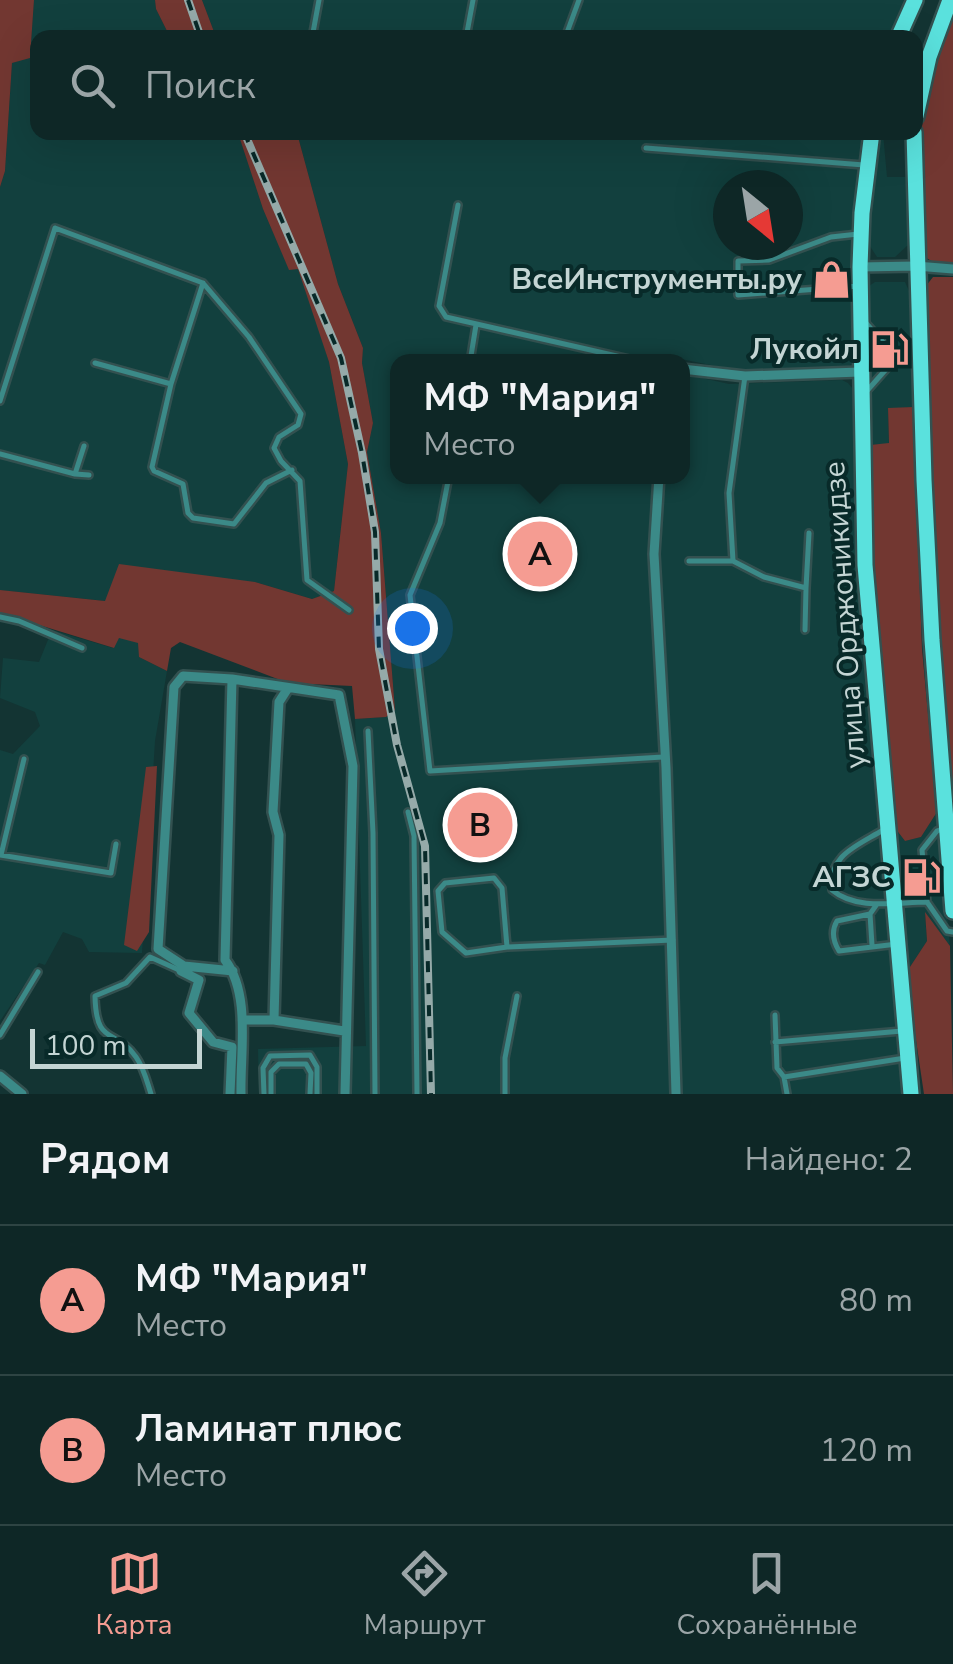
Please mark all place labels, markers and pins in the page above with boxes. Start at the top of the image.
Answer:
shop icon: ВсеИнструменты.ру [811,258,853,300]
place label: ВсеИнструменты.ру [512,259,803,300]
fuel station icon: Лукойл [868,328,910,370]
place label: Лукойл [750,329,859,370]
pin: A [508,516,572,592]
pin: B [448,788,512,862]
fuel station icon: АГЗС [900,856,942,898]
place label: АГЗС [813,857,891,898]

